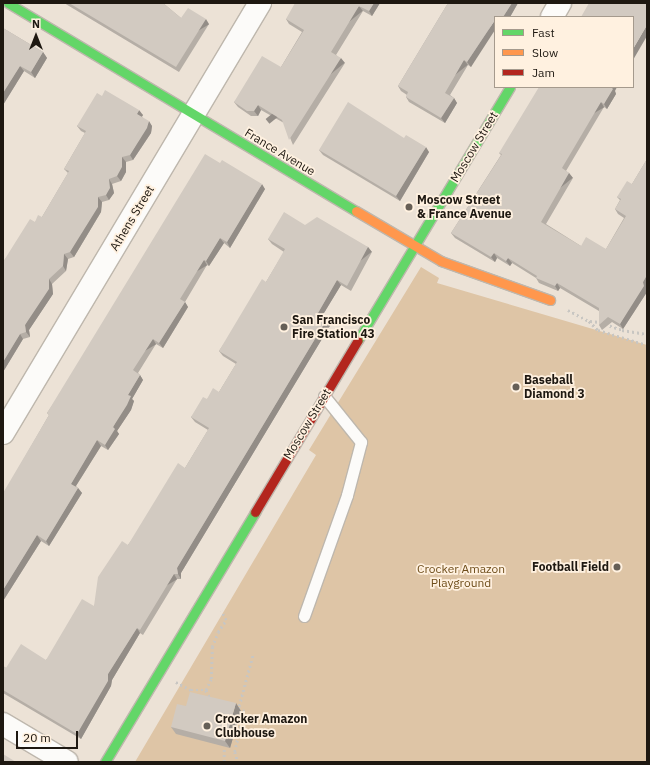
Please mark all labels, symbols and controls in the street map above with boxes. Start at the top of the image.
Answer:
north arrow [16,16,56,56]
legend [494,16,634,88]
text: N [32,17,40,31]
text: Fast [532,25,555,40]
text: Slow [532,45,558,60]
text: Jam [532,65,555,80]
street label: Moscow Street [447,109,501,185]
street label: France Avenue [242,125,318,179]
street label: Athens Street [107,183,157,253]
place label: Moscow Street & France Avenue [417,193,512,221]
marker: Moscow Street & France Avenue [404,202,414,212]
place label: San Francisco Fire Station 43 [292,313,375,341]
marker: San Francisco Fire Station 43 [279,322,289,332]
place label: Baseball Diamond 3 [524,373,585,401]
marker: Baseball Diamond 3 [511,382,521,392]
street label: Moscow Street [280,386,334,462]
place label: Football Field [532,560,609,574]
park label: Crocker Amazon Playground [417,562,505,590]
marker: Football Field [612,562,622,572]
place label: Crocker Amazon Clubhouse [215,712,307,740]
marker: Crocker Amazon Clubhouse [202,721,212,731]
scale bar [18,723,80,749]
text: 20 m [23,730,51,745]

